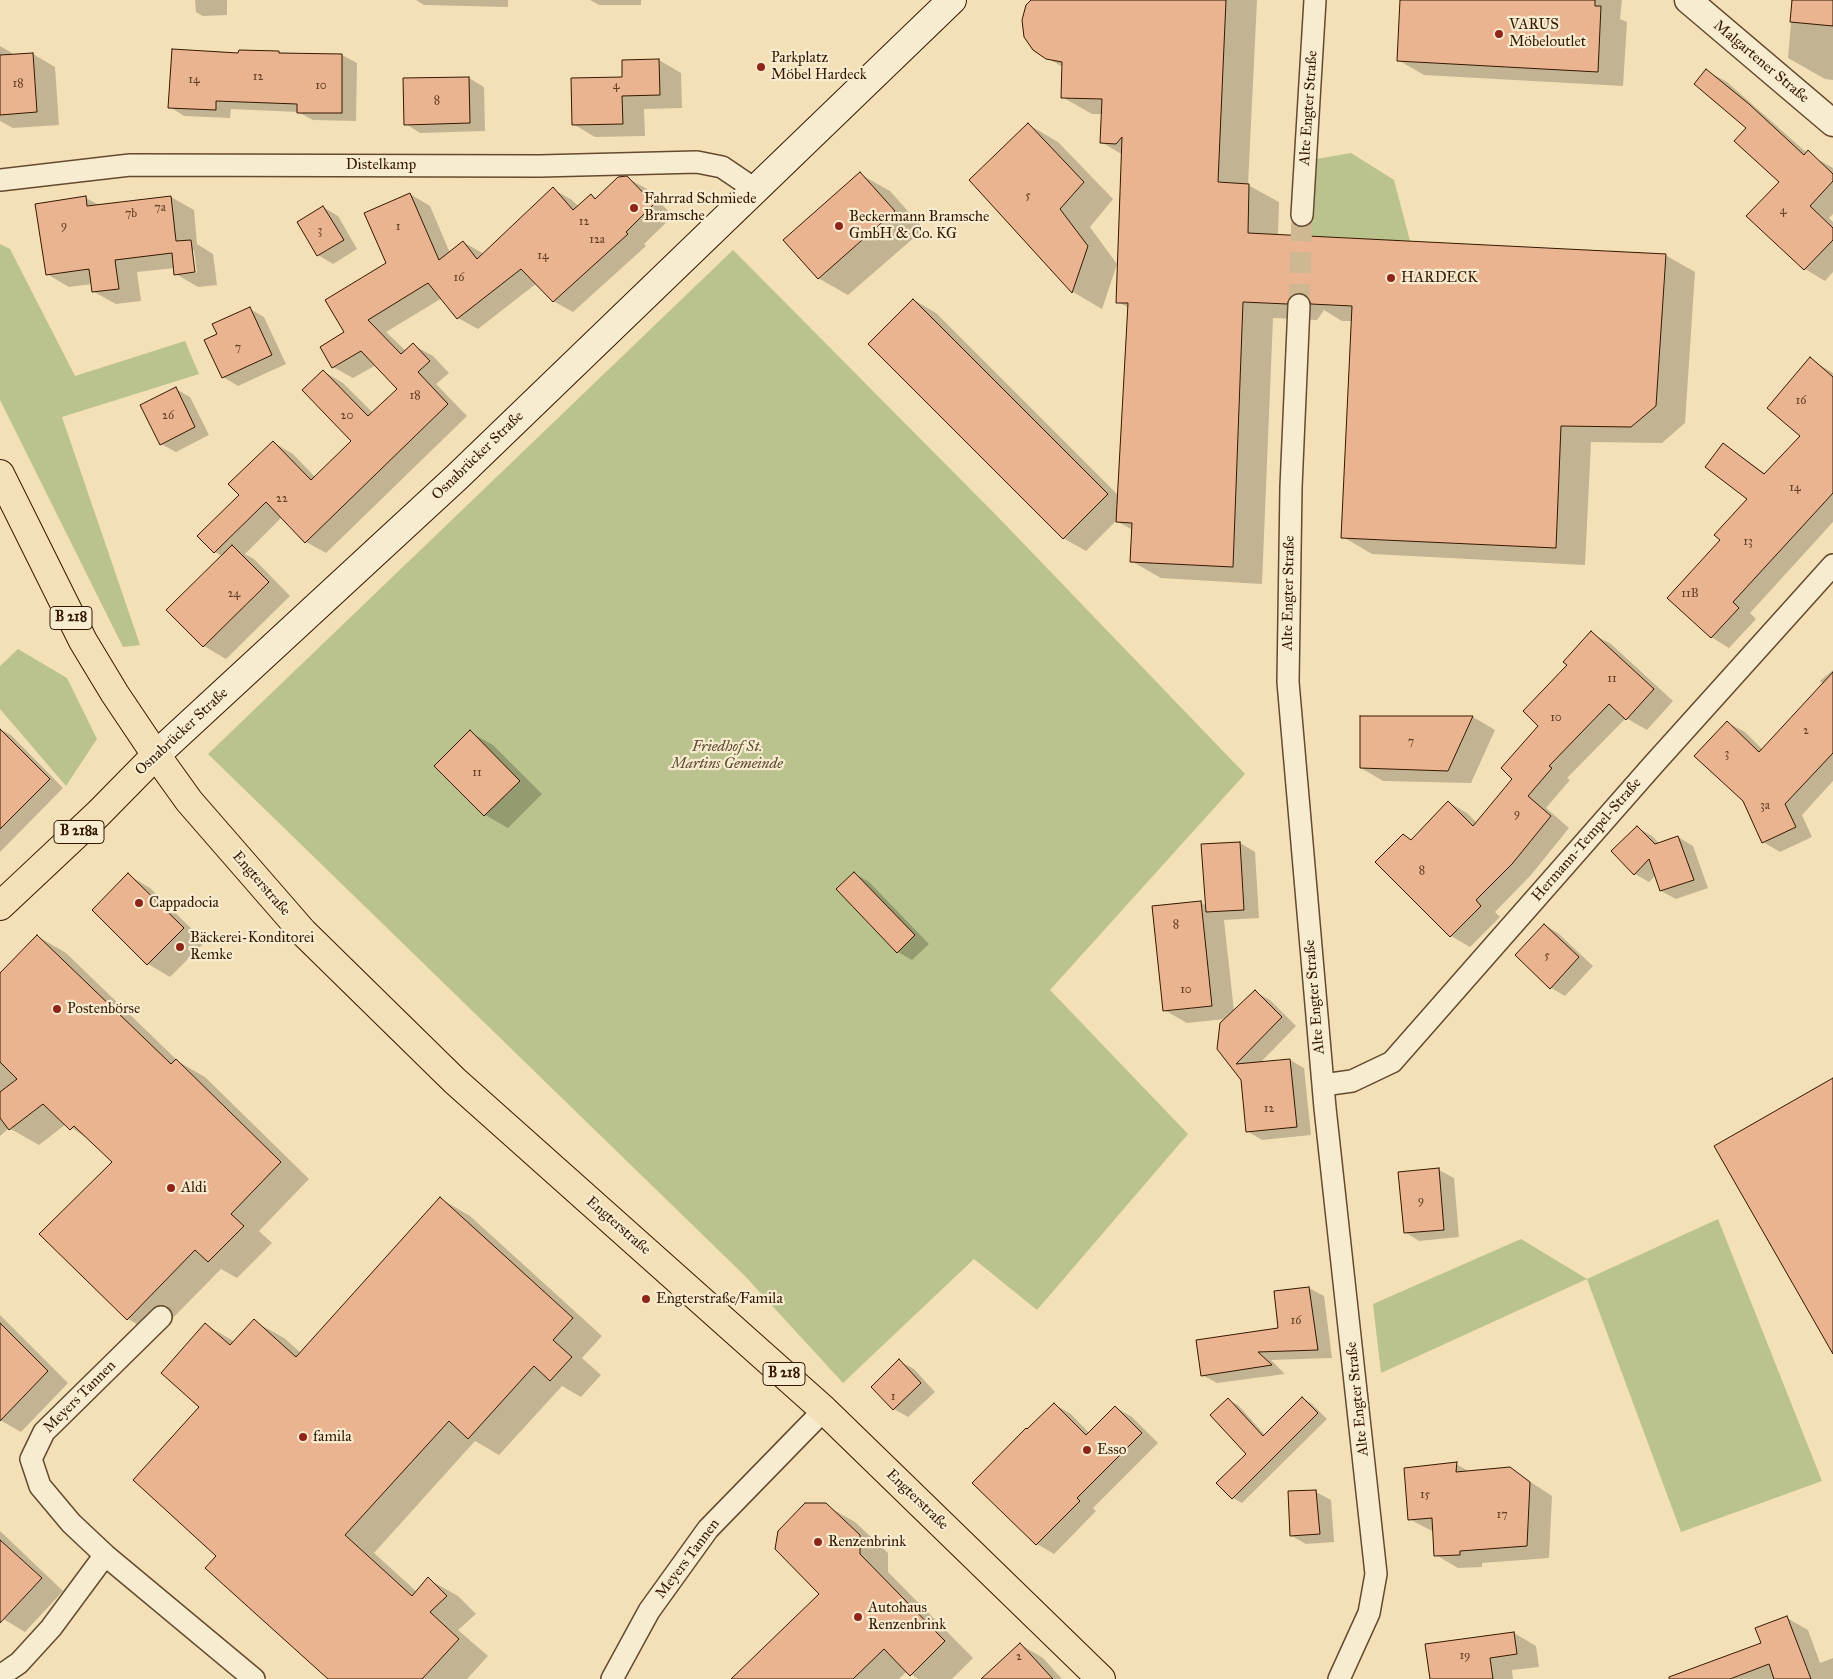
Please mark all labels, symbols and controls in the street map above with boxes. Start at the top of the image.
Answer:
place label: VARUS Möbeloutlet [1509,16,1586,51]
street label: Malgartener Straße [1709,17,1813,107]
marker: VARUS Möbeloutlet [1493,28,1505,40]
place label: Parkplatz Möbel Hardeck [771,49,867,84]
street label: Alte Engter Straße [1296,50,1322,166]
marker: Parkplatz Möbel Hardeck [755,61,767,73]
house number: 12 [253,70,263,84]
house number: 14 [188,73,200,87]
house number: 18 [12,77,24,91]
house number: 10 [315,79,327,93]
house number: 4 [613,79,619,93]
house number: 8 [434,94,440,108]
street label: Distelkamp [346,156,416,174]
house number: 5 [1025,189,1031,203]
place label: Fahrrad Schmiede Bramsche [644,190,756,225]
house number: 7a [154,201,166,215]
marker: Fahrrad Schmiede Bramsche [628,202,640,214]
house number: 4 [1780,204,1786,218]
house number: 7b [125,207,137,221]
place label: Beckermann Bramsche GmbH & Co. KG [849,208,989,243]
house number: 12 [579,215,589,229]
house number: 9 [61,219,67,233]
house number: 1 [396,220,400,234]
marker: Beckermann Bramsche GmbH & Co. KG [833,220,845,232]
house number: 3 [318,224,322,238]
house number: 12a [589,233,605,247]
house number: 14 [537,249,549,263]
place label: HARDECK [1401,269,1478,287]
house number: 16 [454,271,464,285]
marker: HARDECK [1385,272,1397,284]
house number: 7 [235,341,241,355]
house number: 18 [409,389,421,403]
house number: 16 [1796,394,1806,408]
street label: Osnabrücker Straße [428,408,528,504]
house number: 26 [162,409,174,423]
house number: 20 [341,409,353,423]
house number: 14 [1789,481,1801,495]
house number: 22 [276,492,288,506]
street label: Alte Engter Straße [1279,535,1299,651]
house number: 13 [1743,535,1753,549]
house number: 24 [228,587,240,601]
house number: 11B [1681,587,1699,601]
road number: B 218 [50,606,92,630]
house number: 11 [1607,672,1617,686]
street label: Osnabrücker Straße [132,684,232,780]
house number: 10 [1550,711,1562,725]
house number: 2 [1803,724,1809,738]
house number: 7 [1408,735,1414,749]
park label: Friedhof St. Martins Gemeinde [671,738,783,773]
house number: 3 [1725,747,1729,761]
house number: 11 [472,766,482,780]
street label: Hermann-Tempel-Straße [1528,775,1646,905]
house number: 3a [1760,799,1770,813]
house number: 9 [1514,807,1520,821]
road number: B 218a [54,820,104,844]
street label: Engterstraße [228,848,294,920]
house number: 8 [1419,864,1425,878]
place label: Cappadocia [149,894,219,912]
marker: Cappadocia [133,897,145,909]
house number: 8 [1173,918,1179,932]
place label: Bäckerei-Konditorei Remke [190,929,314,964]
street label: Alte Engter Straße [1301,939,1329,1055]
marker: Bäckerei-Konditorei Remke [174,941,186,953]
house number: 5 [1544,949,1550,963]
house number: 10 [1180,983,1192,997]
place label: Postenbörse [67,1000,140,1018]
marker: Postenbörse [51,1003,63,1015]
house number: 12 [1264,1102,1274,1116]
place label: Aldi [181,1179,207,1197]
marker: Aldi [165,1182,177,1194]
street label: Engterstraße [582,1193,654,1259]
house number: 9 [1418,1194,1424,1208]
place label: Engterstraße/Famila [656,1290,783,1308]
marker: Engterstraße/Famila [640,1293,652,1305]
house number: 16 [1291,1314,1301,1328]
street label: Alte Engter Straße [1343,1341,1373,1457]
street label: Meyers Tannen [40,1357,120,1437]
road number: B 218 [763,1362,805,1386]
house number: 1 [891,1390,895,1404]
place label: famila [313,1428,352,1446]
marker: famila [297,1431,309,1443]
place label: Esso [1097,1441,1126,1459]
marker: Esso [1081,1444,1093,1456]
street label: Engterstraße [882,1466,952,1534]
house number: 15 [1420,1488,1430,1502]
house number: 17 [1496,1508,1508,1522]
street label: Meyers Tannen [652,1516,724,1602]
place label: Renzenbrink [828,1533,906,1551]
marker: Renzenbrink [812,1536,824,1548]
place label: Autohaus Renzenbrink [868,1599,946,1634]
marker: Autohaus Renzenbrink [852,1611,864,1623]
house number: 19 [1459,1649,1471,1663]
house number: 2 [1016,1650,1022,1664]

